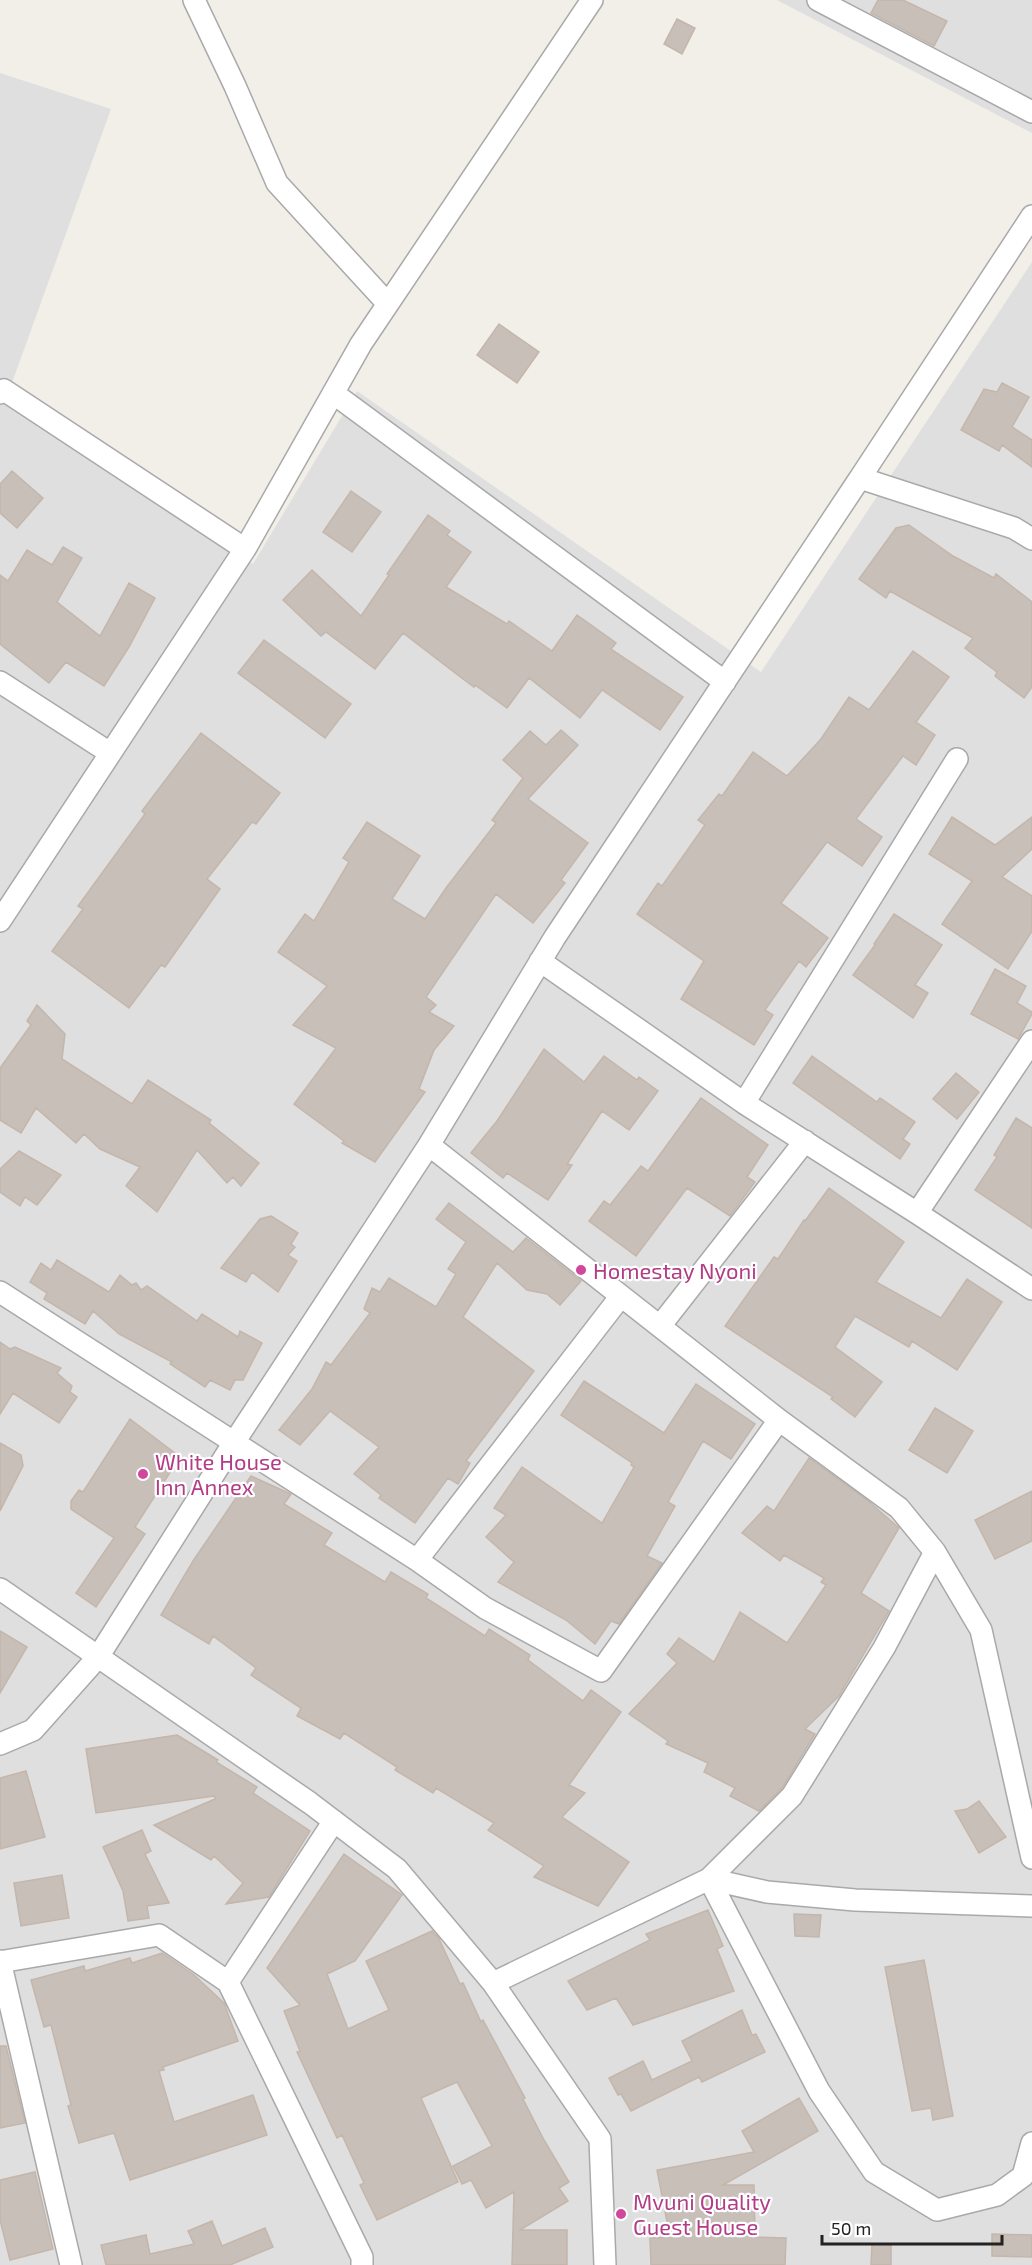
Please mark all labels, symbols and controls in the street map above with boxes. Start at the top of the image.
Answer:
place label: Homestay Nyoni [593,1257,757,1283]
marker: Homestay Nyoni [574,1263,588,1277]
place label: White House Inn Annex [155,1448,282,1499]
marker: White House Inn Annex [136,1467,150,1481]
place label: Mvuni Quality Guest House [633,2188,771,2239]
marker: Mvuni Quality Guest House [614,2207,628,2221]
scale bar [822,2208,1002,2246]
text: 50 m [831,2217,871,2239]

